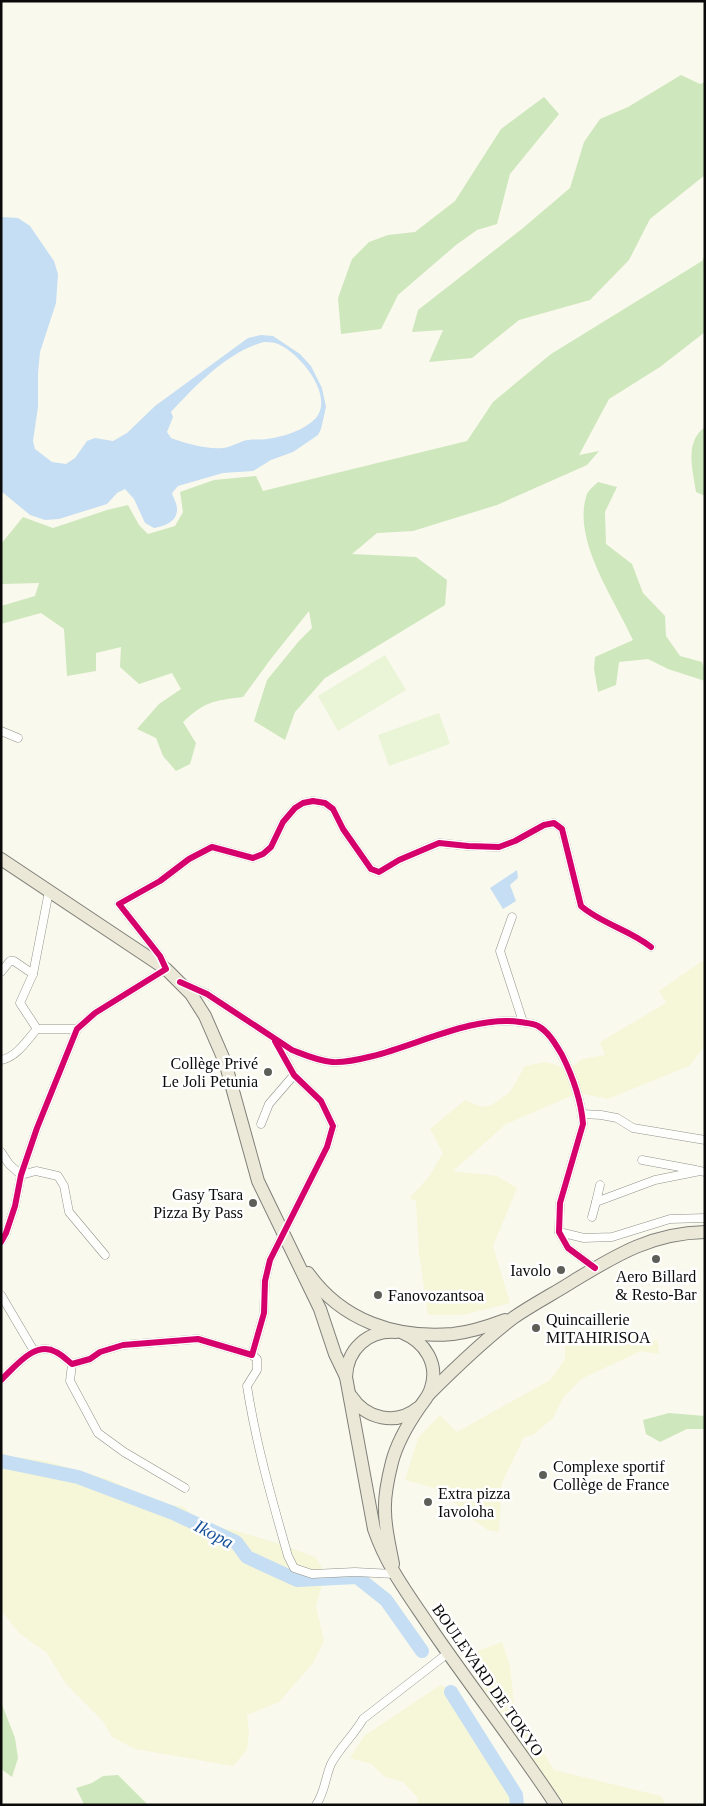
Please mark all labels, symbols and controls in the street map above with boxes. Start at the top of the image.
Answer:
place label: Collège Privé Le Joli Petunia [162,1055,258,1090]
marker: Collège Privé Le Joli Petunia [262,1066,274,1078]
place label: Gasy Tsara Pizza By Pass [153,1186,243,1222]
marker: Gasy Tsara Pizza By Pass [247,1197,259,1209]
marker: Aero Billard & Resto-Bar [650,1253,662,1265]
place label: Iavolo [510,1262,551,1279]
marker: Iavolo [555,1264,567,1276]
place label: Aero Billard & Resto-Bar [615,1268,697,1303]
place label: Fanovozantsoa [388,1287,484,1304]
marker: Fanovozantsoa [372,1289,384,1301]
place label: Quincaillerie MITAHIRISOA [546,1311,651,1346]
marker: Quincaillerie MITAHIRISOA [530,1322,542,1334]
place label: Complexe sportif Collège de France [553,1458,669,1494]
marker: Complexe sportif Collège de France [537,1469,549,1481]
place label: Extra pizza Iavoloha [438,1485,510,1520]
marker: Extra pizza Iavoloha [422,1496,434,1508]
water label: Ikopa [190,1515,237,1552]
street label: BOULEVARD DE TOKYO [429,1601,547,1759]

